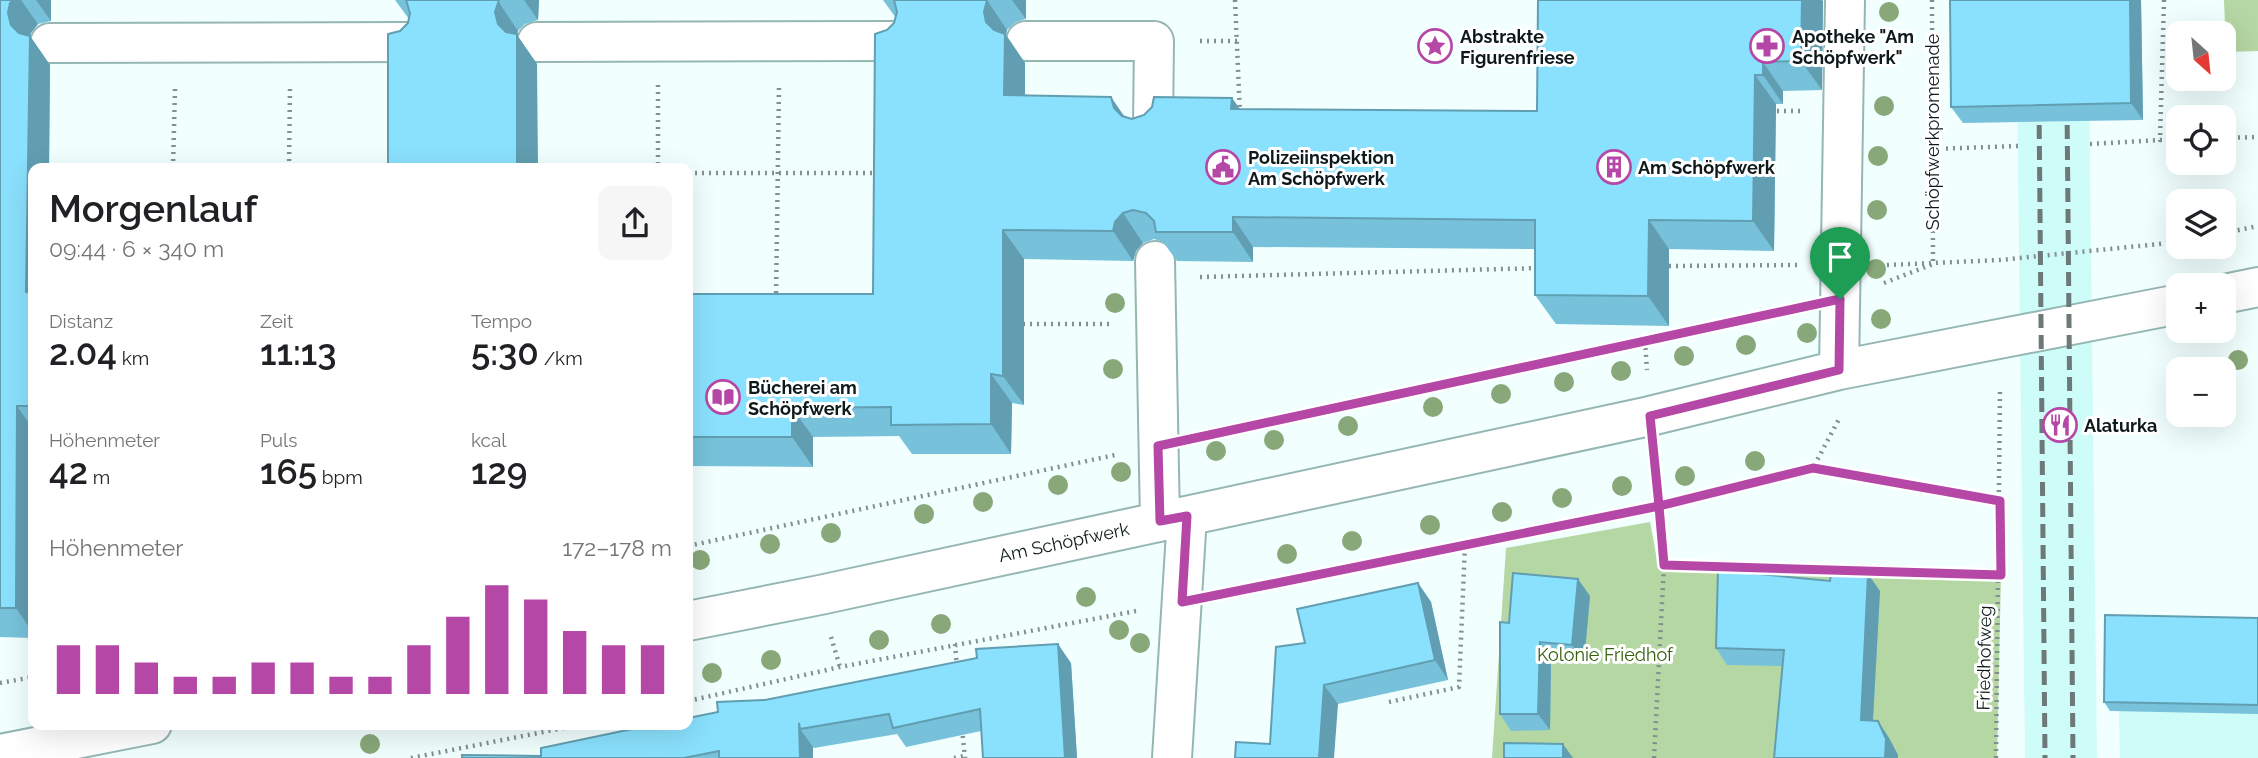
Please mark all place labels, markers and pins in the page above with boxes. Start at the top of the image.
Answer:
place label: Abstrakte Figurenfriese [1460,26,1575,68]
place label: Apotheke "Am Schöpfwerk" [1792,26,1914,68]
place icon: Abstrakte Figurenfriese [1416,27,1454,65]
pharmacy icon: Apotheke "Am Schöpfwerk" [1748,27,1786,65]
place label: Polizeiinspektion Am Schöpfwerk [1248,147,1394,189]
public building icon: Polizeiinspektion Am Schöpfwerk [1204,148,1242,186]
building icon: Am Schöpfwerk [1595,148,1633,186]
place label: Am Schöpfwerk [1638,157,1776,178]
pin [1810,227,1870,299]
place label: Bücherei am Schöpfwerk [748,377,857,419]
library icon: Bücherei am Schöpfwerk [704,378,742,416]
restaurant icon: Alaturka [2041,406,2079,444]
place label: Alaturka [2084,415,2157,436]

